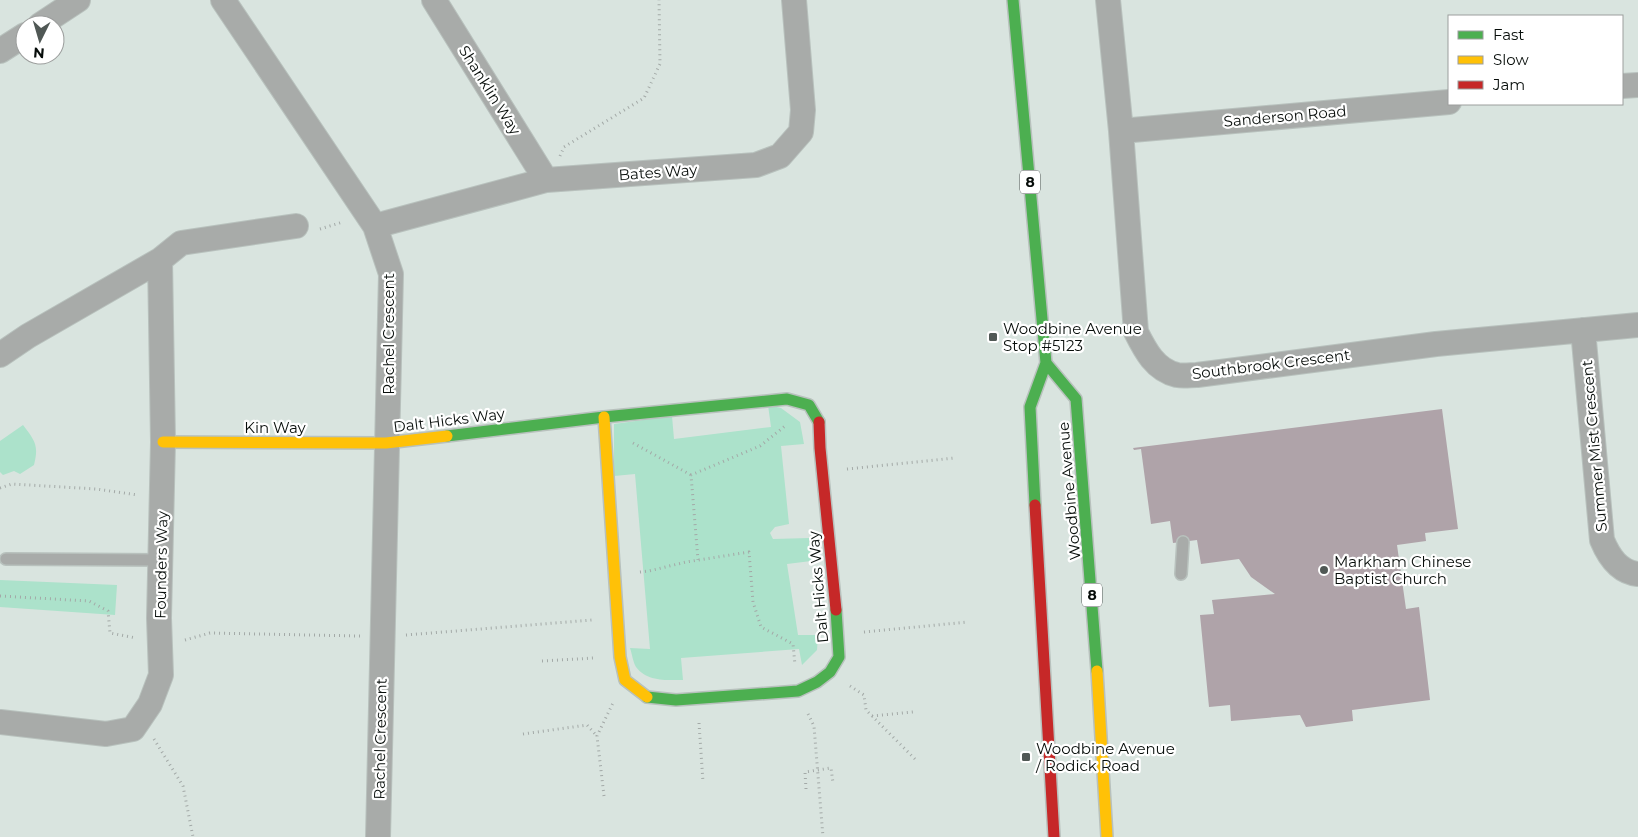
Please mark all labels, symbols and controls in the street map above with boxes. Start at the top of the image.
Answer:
north arrow [15,15,65,65]
legend [1448,15,1623,105]
text: Fast [1493,25,1524,44]
street label: Shanklin Way [455,42,526,139]
text: N [32,43,45,62]
text: Slow [1493,50,1529,69]
text: Jam [1492,75,1525,94]
street label: Sanderson Road [1223,101,1347,131]
street label: Bates Way [618,160,699,184]
road number: 8 [1020,170,1040,193]
street label: Rachel Crescent [379,273,398,395]
place label: Woodbine Avenue Stop #5123 [1003,319,1142,355]
marker: Woodbine Avenue Stop #5123 [987,331,999,343]
street label: Southbrook Crescent [1191,345,1351,383]
street label: Summer Mist Crescent [1577,359,1611,533]
street label: Dalt Hicks Way [392,404,507,436]
street label: Kin Way [244,418,307,437]
street label: Woodbine Avenue [1053,421,1085,561]
street label: Founders Way [151,510,171,619]
street label: Dalt Hicks Way [804,529,832,644]
place label: Markham Chinese Baptist Church [1334,552,1471,588]
marker: Markham Chinese Baptist Church [1318,564,1330,576]
road number: 8 [1082,584,1102,606]
street label: Rachel Crescent [369,678,391,800]
place label: Woodbine Avenue / Rodick Road [1035,739,1175,775]
marker: Woodbine Avenue / Rodick Road [1020,751,1032,763]

